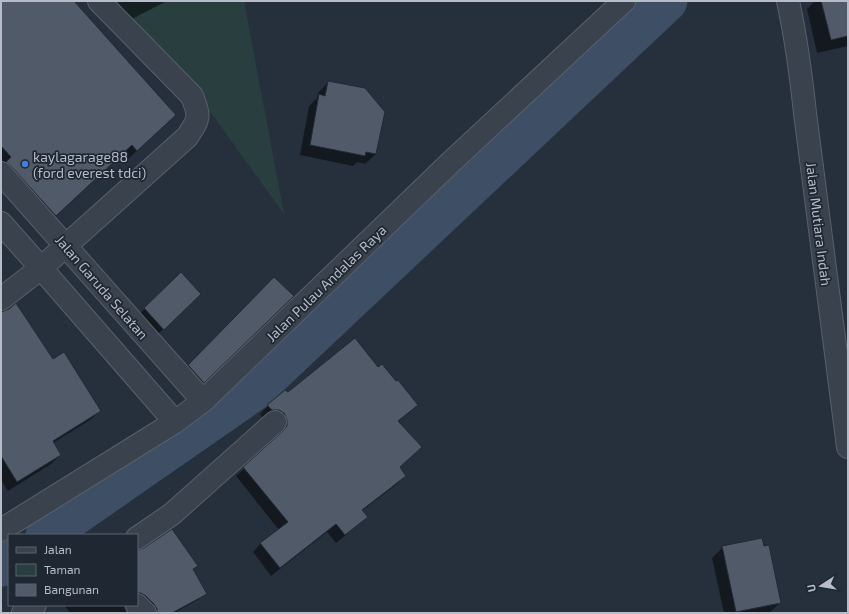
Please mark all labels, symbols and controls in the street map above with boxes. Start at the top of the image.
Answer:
place label: kaylagarage88 (ford everest tdci) [33,148,146,181]
marker: kaylagarage88 (ford everest tdci) [20,159,30,169]
street label: Jalan Mutiara Indah [803,161,835,287]
street label: Jalan Pulau Andalas Raya [262,221,390,345]
street label: Jalan Garuda Selatan [52,231,152,343]
legend [8,534,138,606]
text: Jalan [44,542,72,556]
text: Taman [44,562,81,576]
north arrow [801,566,841,606]
text: Bangunan [44,582,99,596]
text: U [804,583,818,593]

